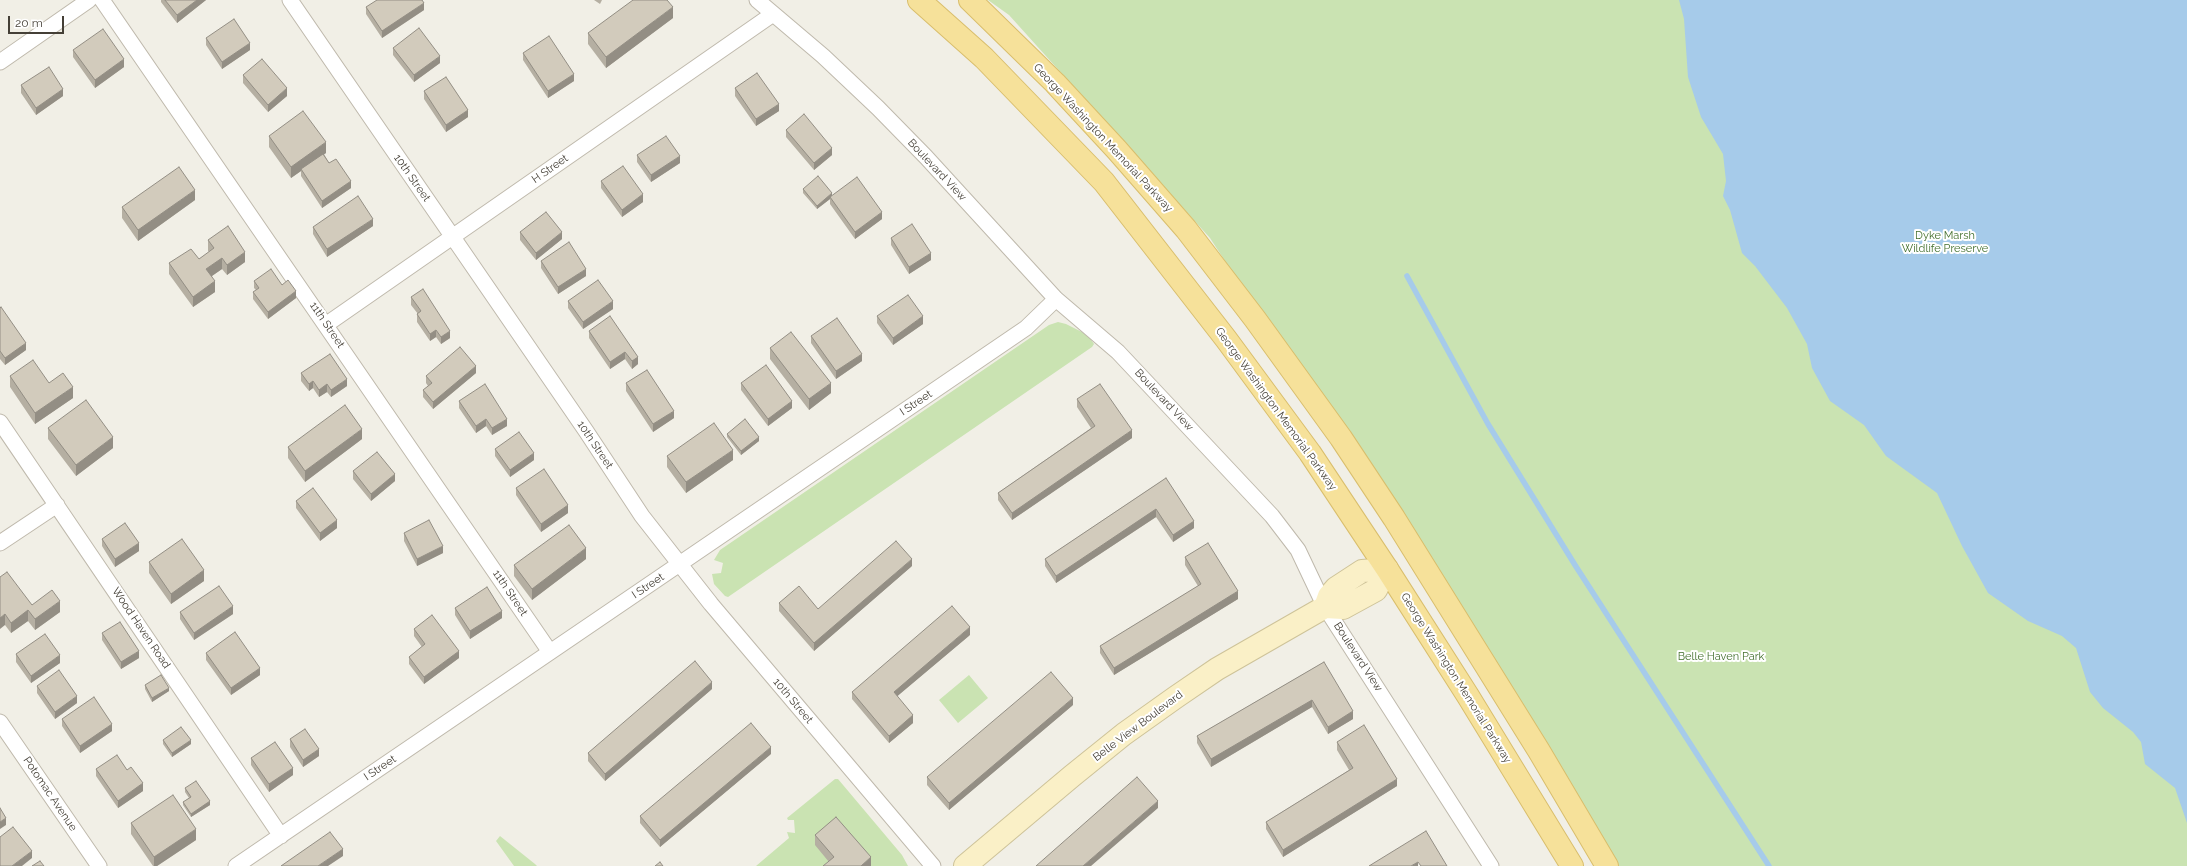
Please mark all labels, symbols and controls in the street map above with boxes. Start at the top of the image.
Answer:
scale bar [10,8,66,34]
text: 20 m [15,16,43,30]
street label: George Washington Memorial Parkway [1031,61,1175,215]
street label: Boulevard View [905,136,969,204]
street label: 10th Street [391,152,433,204]
street label: H Street [529,152,571,186]
park label: Dyke Marsh Wildlife Preserve [1902,229,1988,255]
street label: 11th Street [307,299,347,351]
street label: George Washington Memorial Parkway [1212,325,1340,493]
street label: Boulevard View [1132,366,1196,434]
street label: I Street [897,387,935,419]
street label: 10th Street [574,419,616,471]
street label: 11th Street [490,567,530,619]
street label: I Street [629,570,667,602]
street label: Wood Haven Road [109,585,173,671]
street label: George Washington Memorial Parkway [1398,591,1514,765]
street label: Boulevard View [1331,620,1385,694]
park label: Belle Haven Park [1678,650,1764,664]
street label: 10th Street [770,676,816,726]
street label: Belle View Boulevard [1091,688,1185,764]
street label: I Street [361,752,399,784]
street label: Potomac Avenue [20,754,80,834]

